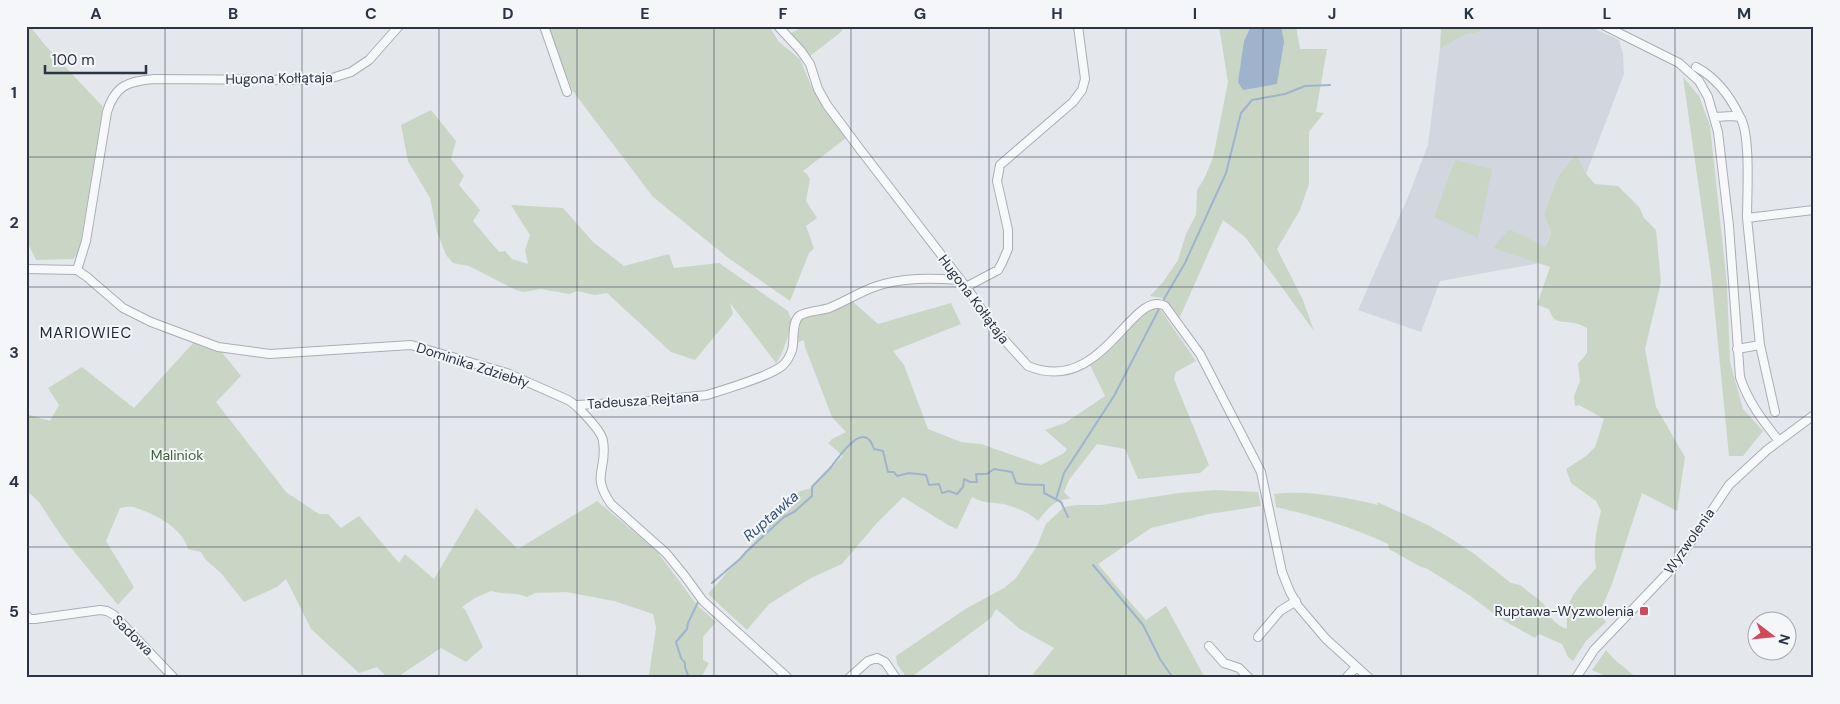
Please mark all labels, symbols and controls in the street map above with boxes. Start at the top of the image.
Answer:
text: A [90,3,102,24]
text: B [228,3,238,24]
text: C [365,3,377,24]
text: D [502,3,514,24]
text: E [640,3,650,24]
text: F [779,3,788,24]
text: G [914,3,926,24]
text: H [1051,3,1063,24]
text: I [1193,3,1197,24]
text: J [1328,3,1336,24]
text: K [1464,3,1475,24]
text: L [1603,3,1612,24]
text: M [1737,3,1751,24]
scale bar [45,42,146,74]
text: 100 m [52,50,95,70]
street label: Hugona Kołłątaja [225,68,333,88]
text: 1 [11,82,17,103]
text: 2 [9,212,19,233]
street label: Hugona Kołłątaja [935,251,1013,347]
district label: MARIOWIEC [40,323,132,343]
street label: Dominika Zdziebły [414,338,532,392]
text: 3 [9,342,19,363]
street label: Tadeusza Rejtana [587,387,699,413]
park label: Maliniok [151,446,203,464]
text: 4 [9,471,19,492]
water label: Ruptawka [739,486,803,546]
street label: Wyzwolenia [1660,504,1718,578]
text: 5 [9,601,19,622]
place label: Ruptawa-Wyzwolenia [1495,602,1634,620]
marker: Ruptawa-Wyzwolenia [1638,605,1650,617]
street label: Sadowa [109,611,157,659]
north arrow [1748,612,1798,662]
text: N [1774,632,1795,647]

